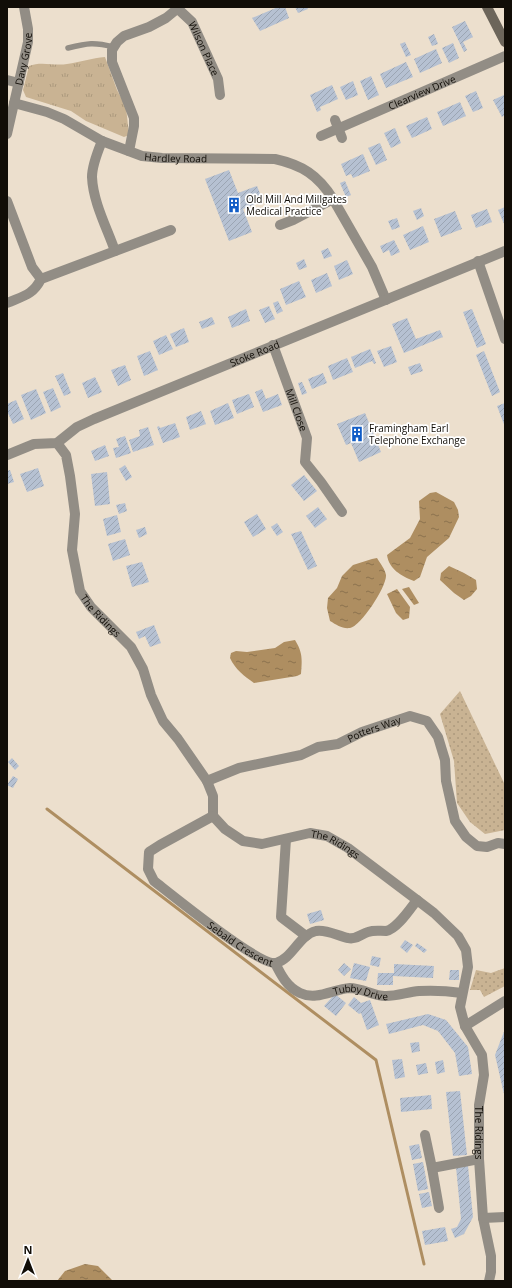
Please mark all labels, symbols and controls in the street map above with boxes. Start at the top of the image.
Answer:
street label: Wilson Place [186,19,223,78]
street label: Davy Grove [11,32,35,87]
street label: Clearview Drive [386,71,458,113]
street label: Hardley Road [144,149,207,165]
place label: Old Mill And Millgates Medical Practice [246,192,347,218]
building icon: Old Mill And Millgates Medical Practice [225,196,243,214]
street label: Stoke Road [228,337,281,370]
street label: Mill Close [282,387,311,433]
place label: Framingham Earl Telephone Exchange [369,421,466,447]
building icon: Framingham Earl Telephone Exchange [348,425,366,443]
street label: The Ridings [77,592,124,640]
street label: Potters Way [345,712,403,745]
street label: The Ridings [310,826,363,862]
street label: Sebald Crescent [205,918,275,970]
street label: Tubby Drive [331,981,389,1003]
street label: The Ridings [472,1106,486,1160]
north arrow [8,1240,48,1280]
text: N [24,1242,32,1257]

